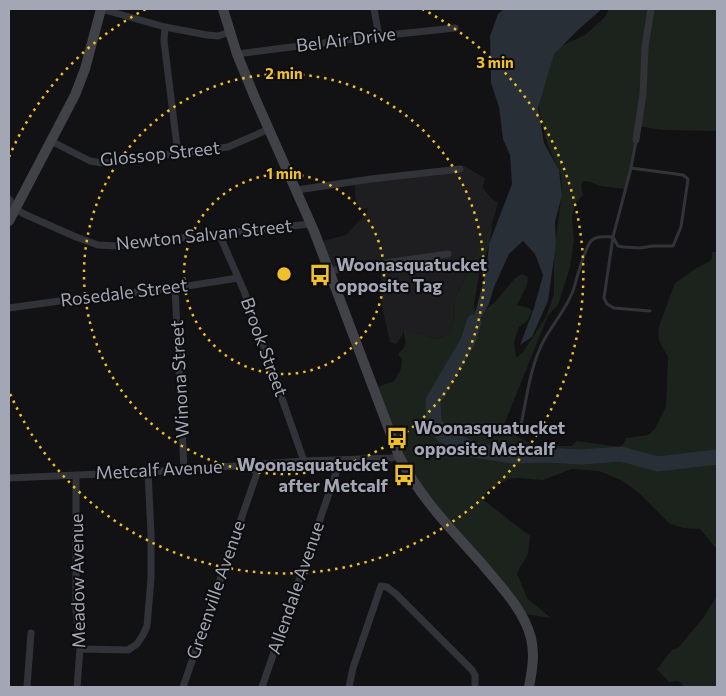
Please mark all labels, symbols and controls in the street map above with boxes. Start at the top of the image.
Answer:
street label: Bel Air Drive [295,22,397,56]
text: 3 min [476,53,514,71]
text: 2 min [265,64,303,82]
street label: Glossop Street [99,136,221,170]
text: 1 min [266,164,302,182]
street label: Newton Salvan Street [115,214,293,254]
place label: Woonasquatucket opposite Tag [336,253,488,296]
bus stop icon: Woonasquatucket opposite Tag [307,262,333,288]
centre of rings [275,265,293,283]
street label: Rosedale Street [59,273,189,311]
street label: Brook Street [237,294,293,399]
street label: Winona Street [165,320,193,439]
place label: Woonasquatucket opposite Metcalf [414,416,566,459]
bus stop icon: Woonasquatucket opposite Metcalf [384,425,410,451]
place label: Woonasquatucket after Metcalf [237,453,389,496]
street label: Metcalf Avenue [95,455,223,483]
bus stop icon: Woonasquatucket after Metcalf [391,462,417,488]
street label: Meadow Avenue [65,513,89,649]
street label: Greenville Avenue [181,517,249,662]
street label: Allendale Avenue [262,519,328,657]

